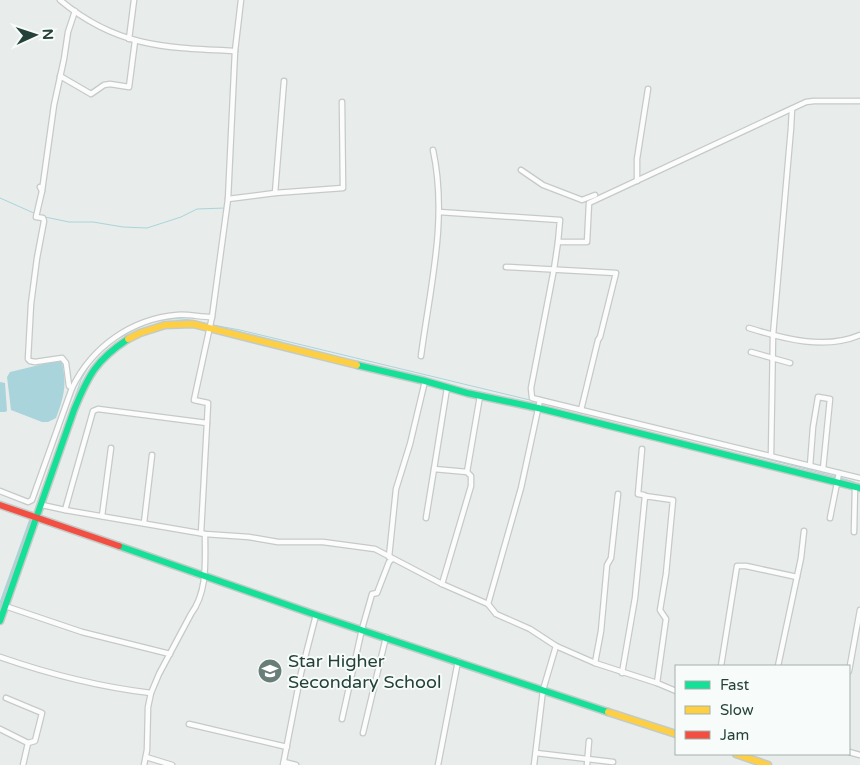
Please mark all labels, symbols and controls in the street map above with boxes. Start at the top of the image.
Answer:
north arrow [10,10,60,60]
text: N [39,28,56,40]
place label: Star Higher Secondary School [288,650,441,693]
school or university icon: Star Higher Secondary School [257,658,283,684]
legend [675,665,850,755]
text: Fast [720,676,750,694]
text: Slow [720,701,754,719]
text: Jam [720,726,749,744]

